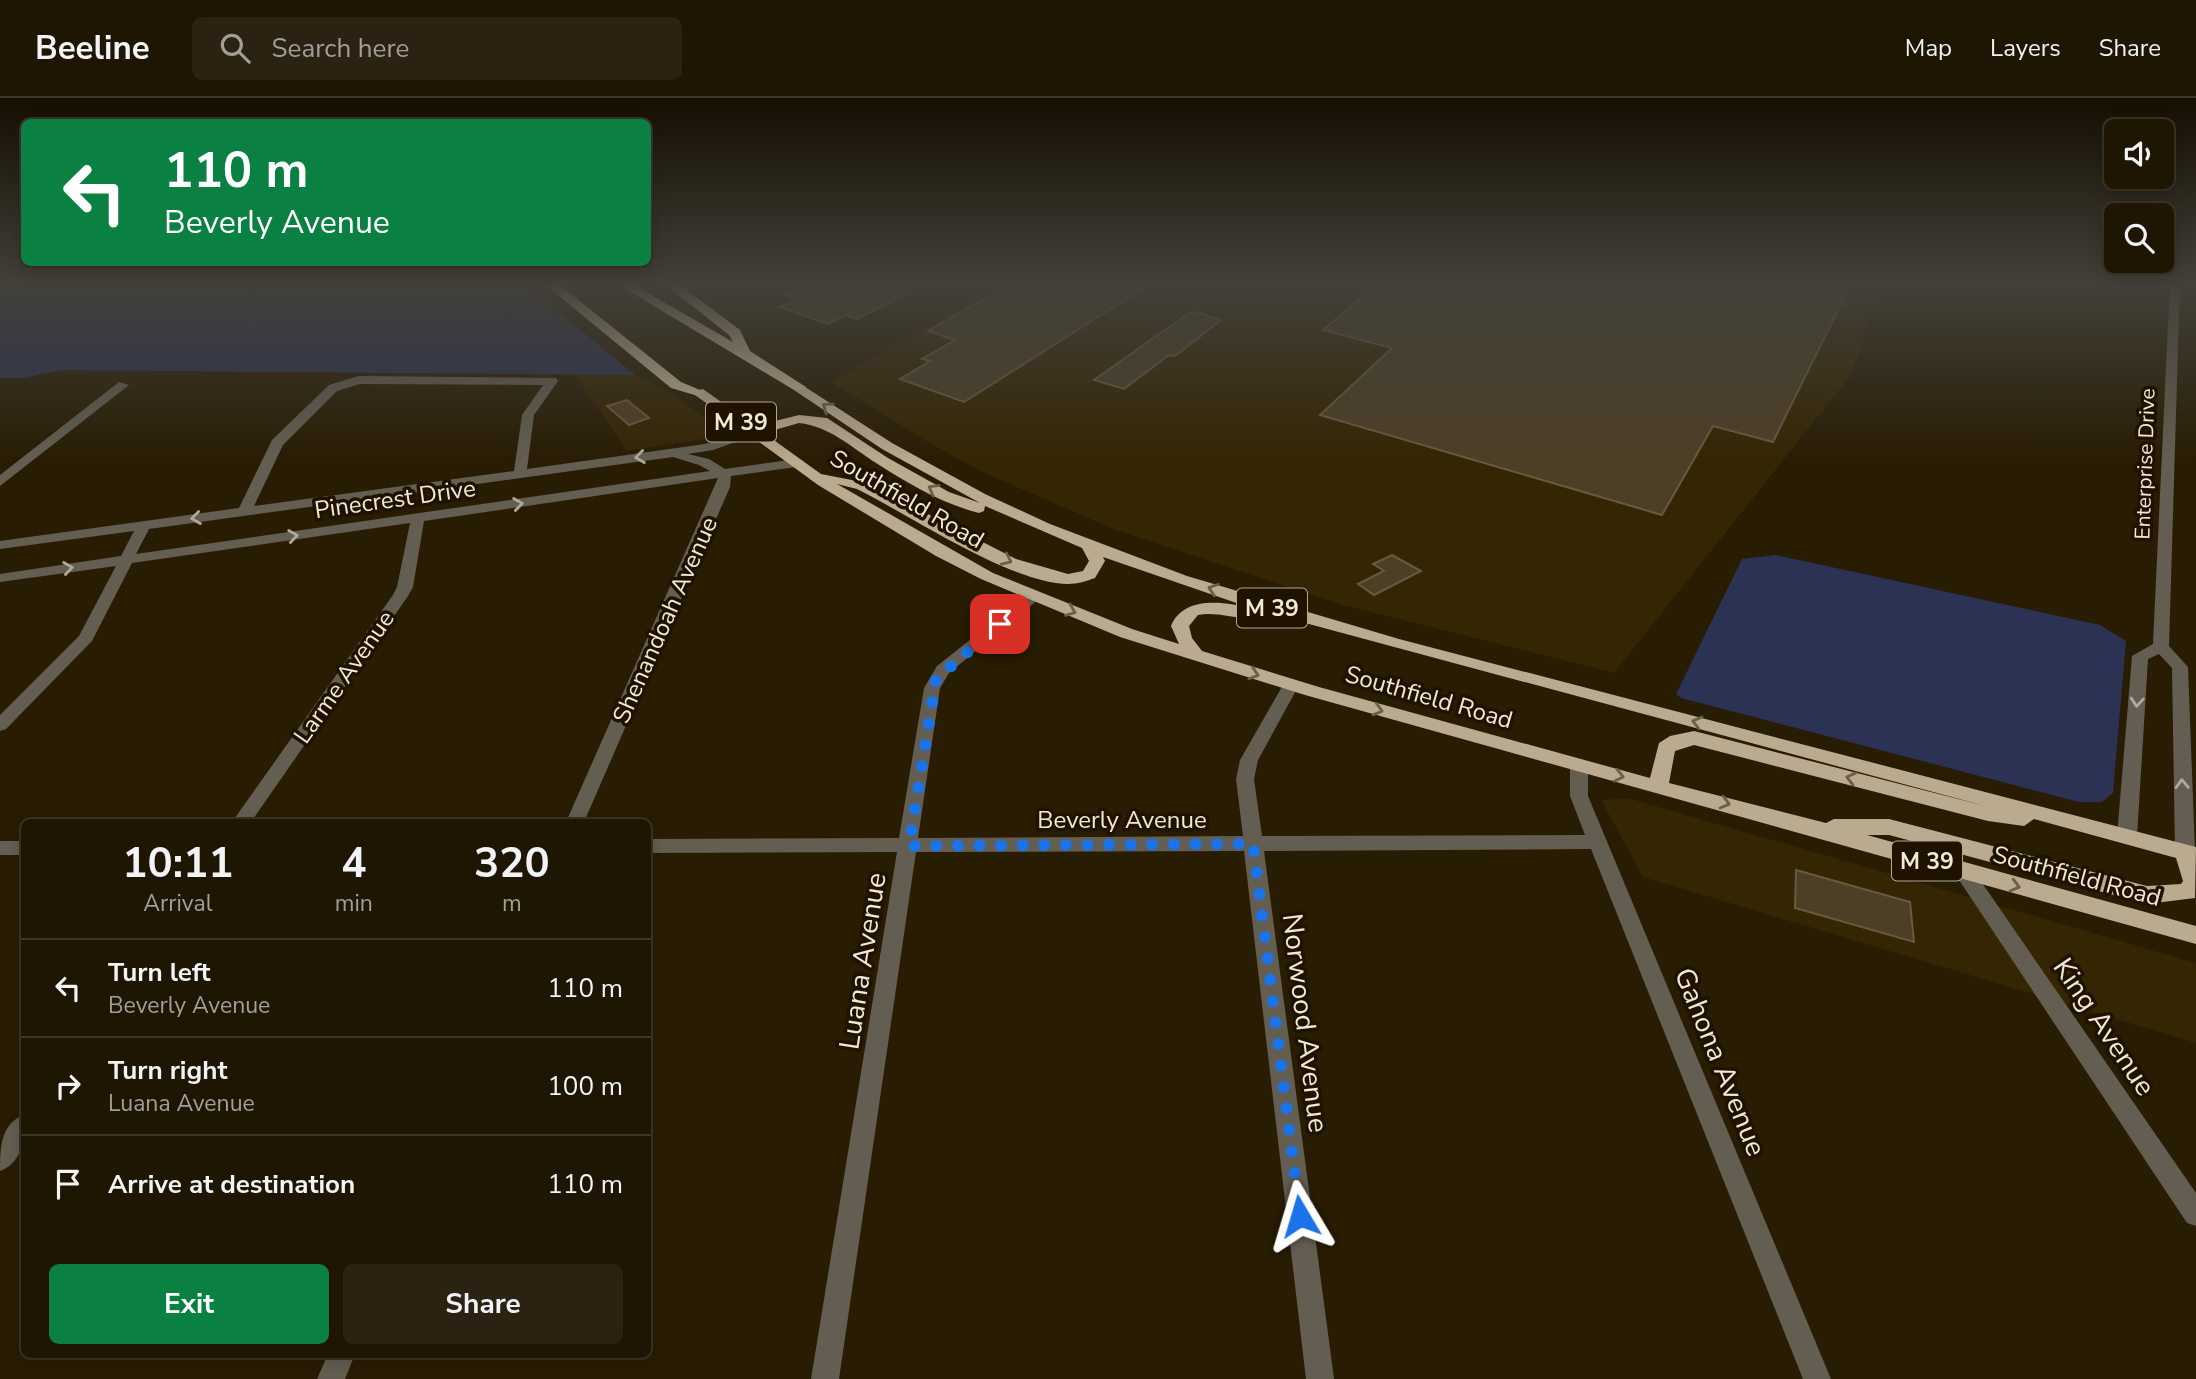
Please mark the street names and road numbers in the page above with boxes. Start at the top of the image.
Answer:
street label: Enterprise Drive [2128,388,2162,540]
road number: M 39 [706,402,776,442]
street label: Southfield Road [824,442,990,556]
street label: Pinecrest Drive [312,472,478,526]
street label: Shenandoah Avenue [605,512,725,728]
road number: M 39 [1237,588,1307,628]
street label: Larme Avenue [286,604,402,750]
street label: Southfield Road [1342,658,1516,736]
street label: Beverly Avenue [1037,804,1207,836]
street label: Southfield Road [1989,838,2165,914]
road number: M 39 [1892,842,1962,880]
street label: Luana Avenue [830,870,896,1052]
street label: Norwood Avenue [1273,911,1337,1135]
street label: King Avenue [2044,951,2164,1103]
street label: Gahona Avenue [1665,962,1775,1162]

